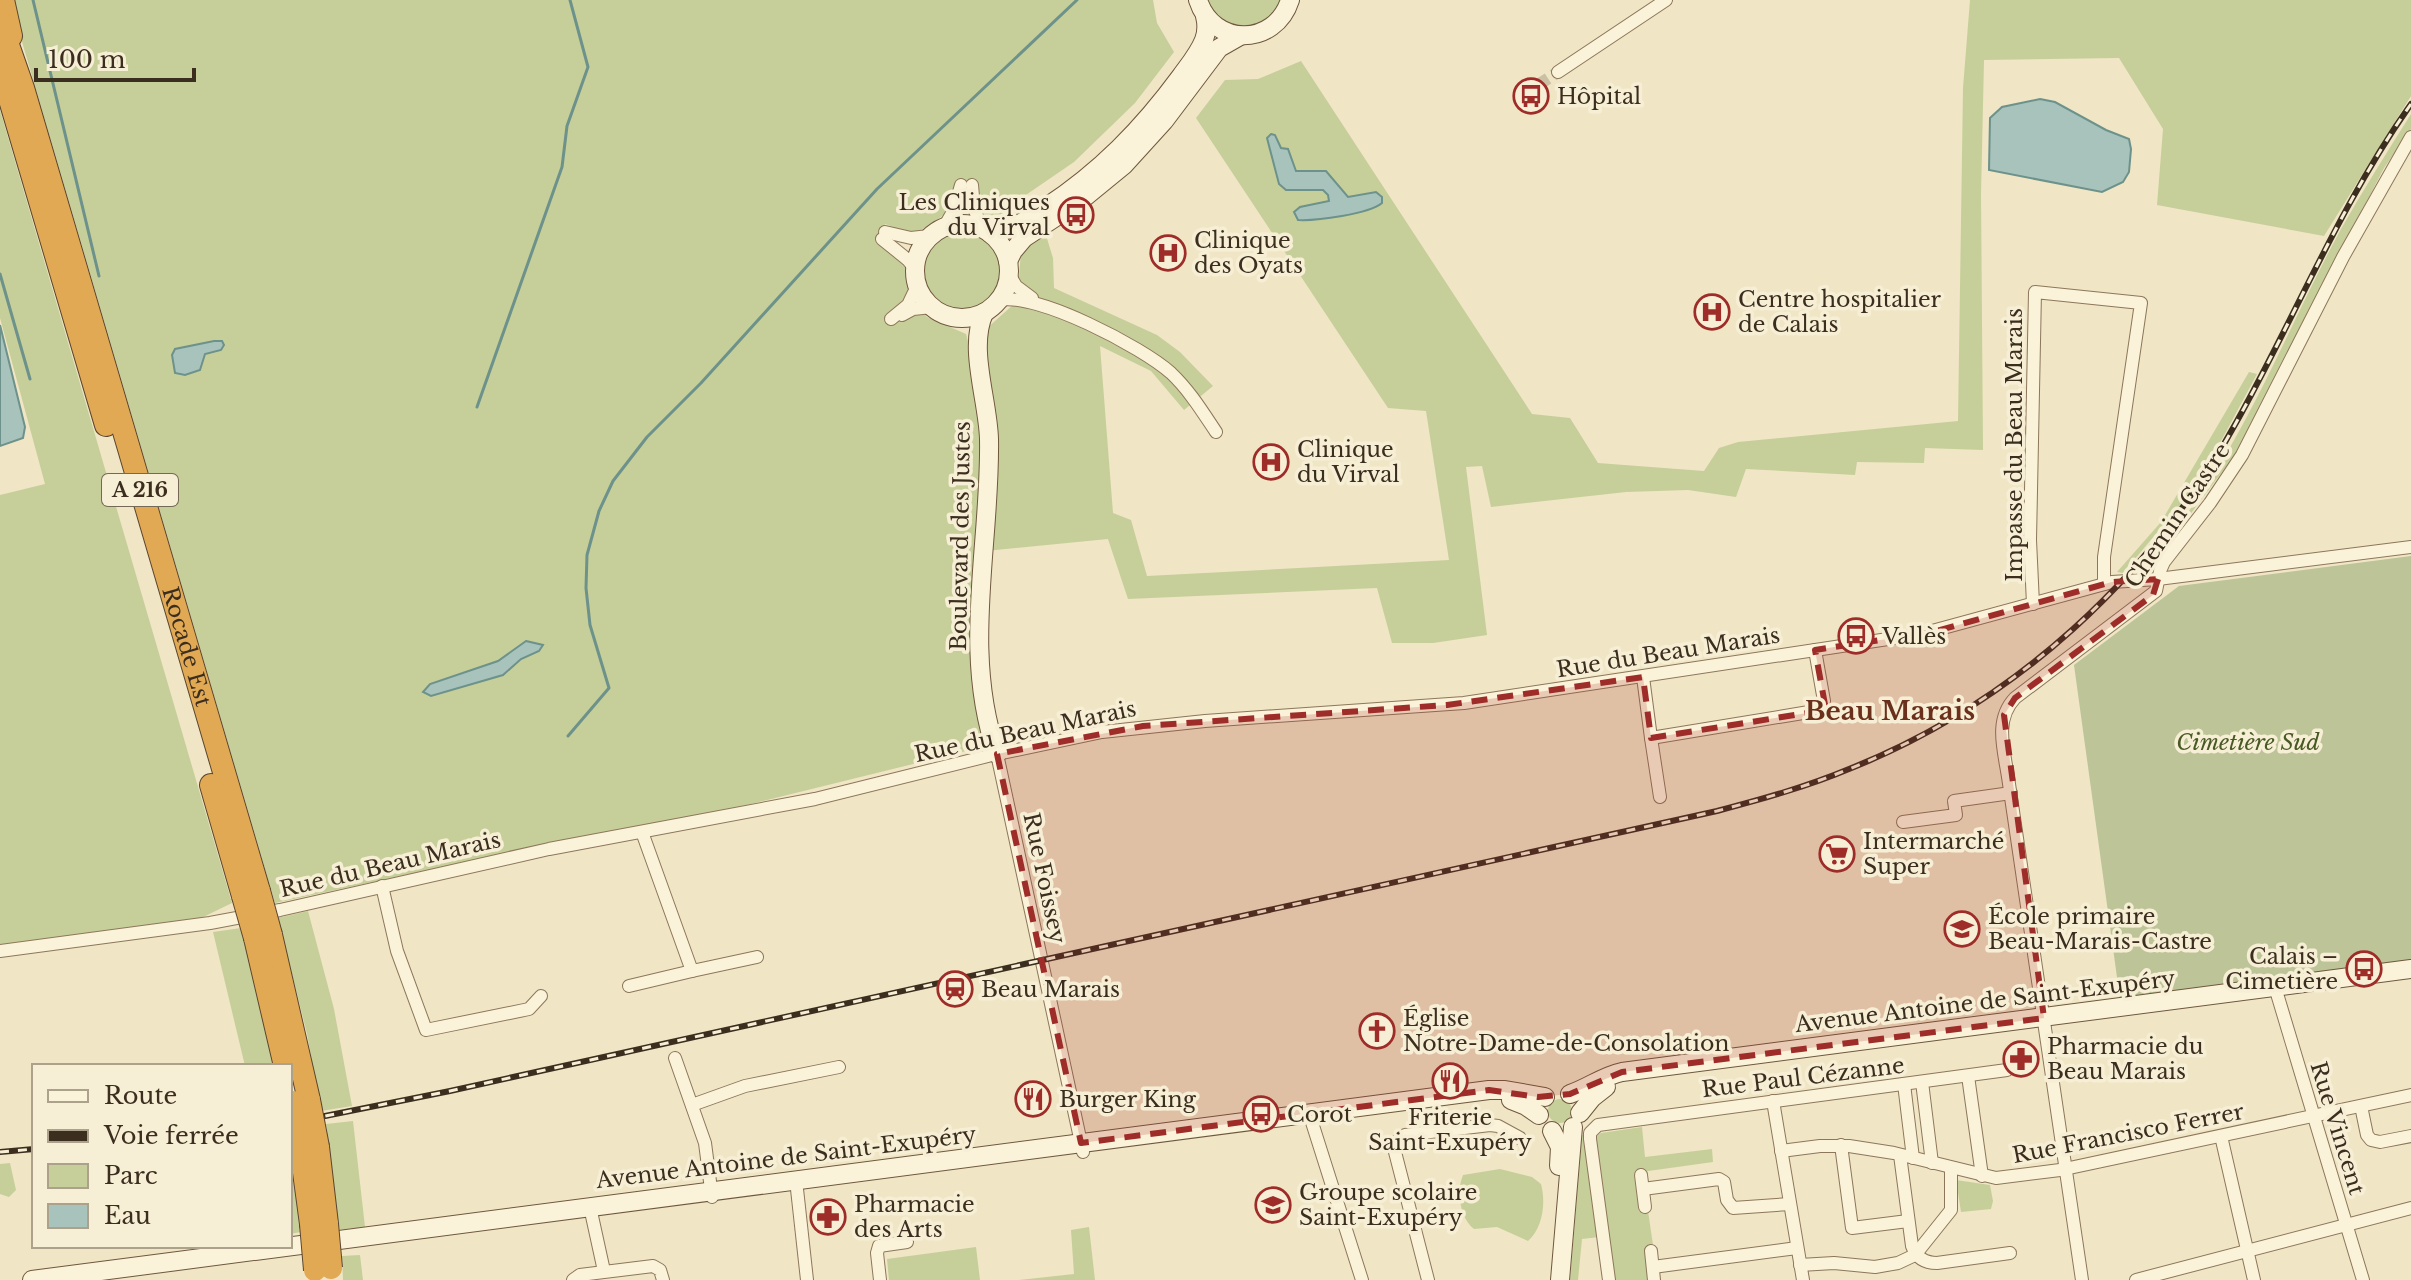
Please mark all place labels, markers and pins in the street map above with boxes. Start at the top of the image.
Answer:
bus stop icon: Hôpital [1512,77,1550,115]
place label: Hôpital [1557,83,1641,110]
place label: Les Cliniques du Virval [898,189,1050,241]
bus stop icon: Les Cliniques du Virval [1057,196,1095,234]
place label: Clinique des Oyats [1194,227,1303,279]
hospital icon: Clinique des Oyats [1149,234,1187,272]
place label: Centre hospitalier de Calais [1738,286,1942,338]
hospital icon: Centre hospitalier de Calais [1693,293,1731,331]
place label: Clinique du Virval [1297,436,1400,488]
hospital icon: Clinique du Virval [1252,443,1290,481]
bus stop icon: Vallès [1837,617,1875,655]
place label: Vallès [1881,623,1946,650]
place label: Intermarché Super [1863,828,2004,880]
supermarket icon: Intermarché Super [1818,835,1856,873]
place label: École primaire Beau-Marais-Castre [1988,902,2212,955]
school or university icon: École primaire Beau-Marais-Castre [1943,910,1981,948]
place label: Calais – Cimetière [2225,943,2338,995]
bus stop icon: Calais – Cimetière [2345,950,2383,988]
station icon: Beau Marais [936,970,974,1008]
place label: Beau Marais [981,976,1120,1003]
place label: Église Notre-Dame-de-Consolation [1403,1004,1729,1057]
church icon: Église Notre-Dame-de-Consolation [1358,1012,1396,1050]
place label: Pharmacie du Beau Marais [2047,1033,2204,1085]
pharmacy icon: Pharmacie du Beau Marais [2002,1040,2040,1078]
restaurant icon: Friterie Saint-Exupéry [1431,1062,1469,1100]
restaurant icon: Burger King [1014,1080,1052,1118]
place label: Burger King [1059,1086,1197,1113]
bus stop icon: Corot [1242,1095,1280,1133]
place label: Corot [1287,1101,1353,1128]
place label: Friterie Saint-Exupéry [1368,1104,1532,1156]
place label: Groupe scolaire Saint-Exupéry [1299,1179,1477,1231]
school or university icon: Groupe scolaire Saint-Exupéry [1254,1186,1292,1224]
place label: Pharmacie des Arts [854,1191,975,1243]
pharmacy icon: Pharmacie des Arts [809,1198,847,1236]

